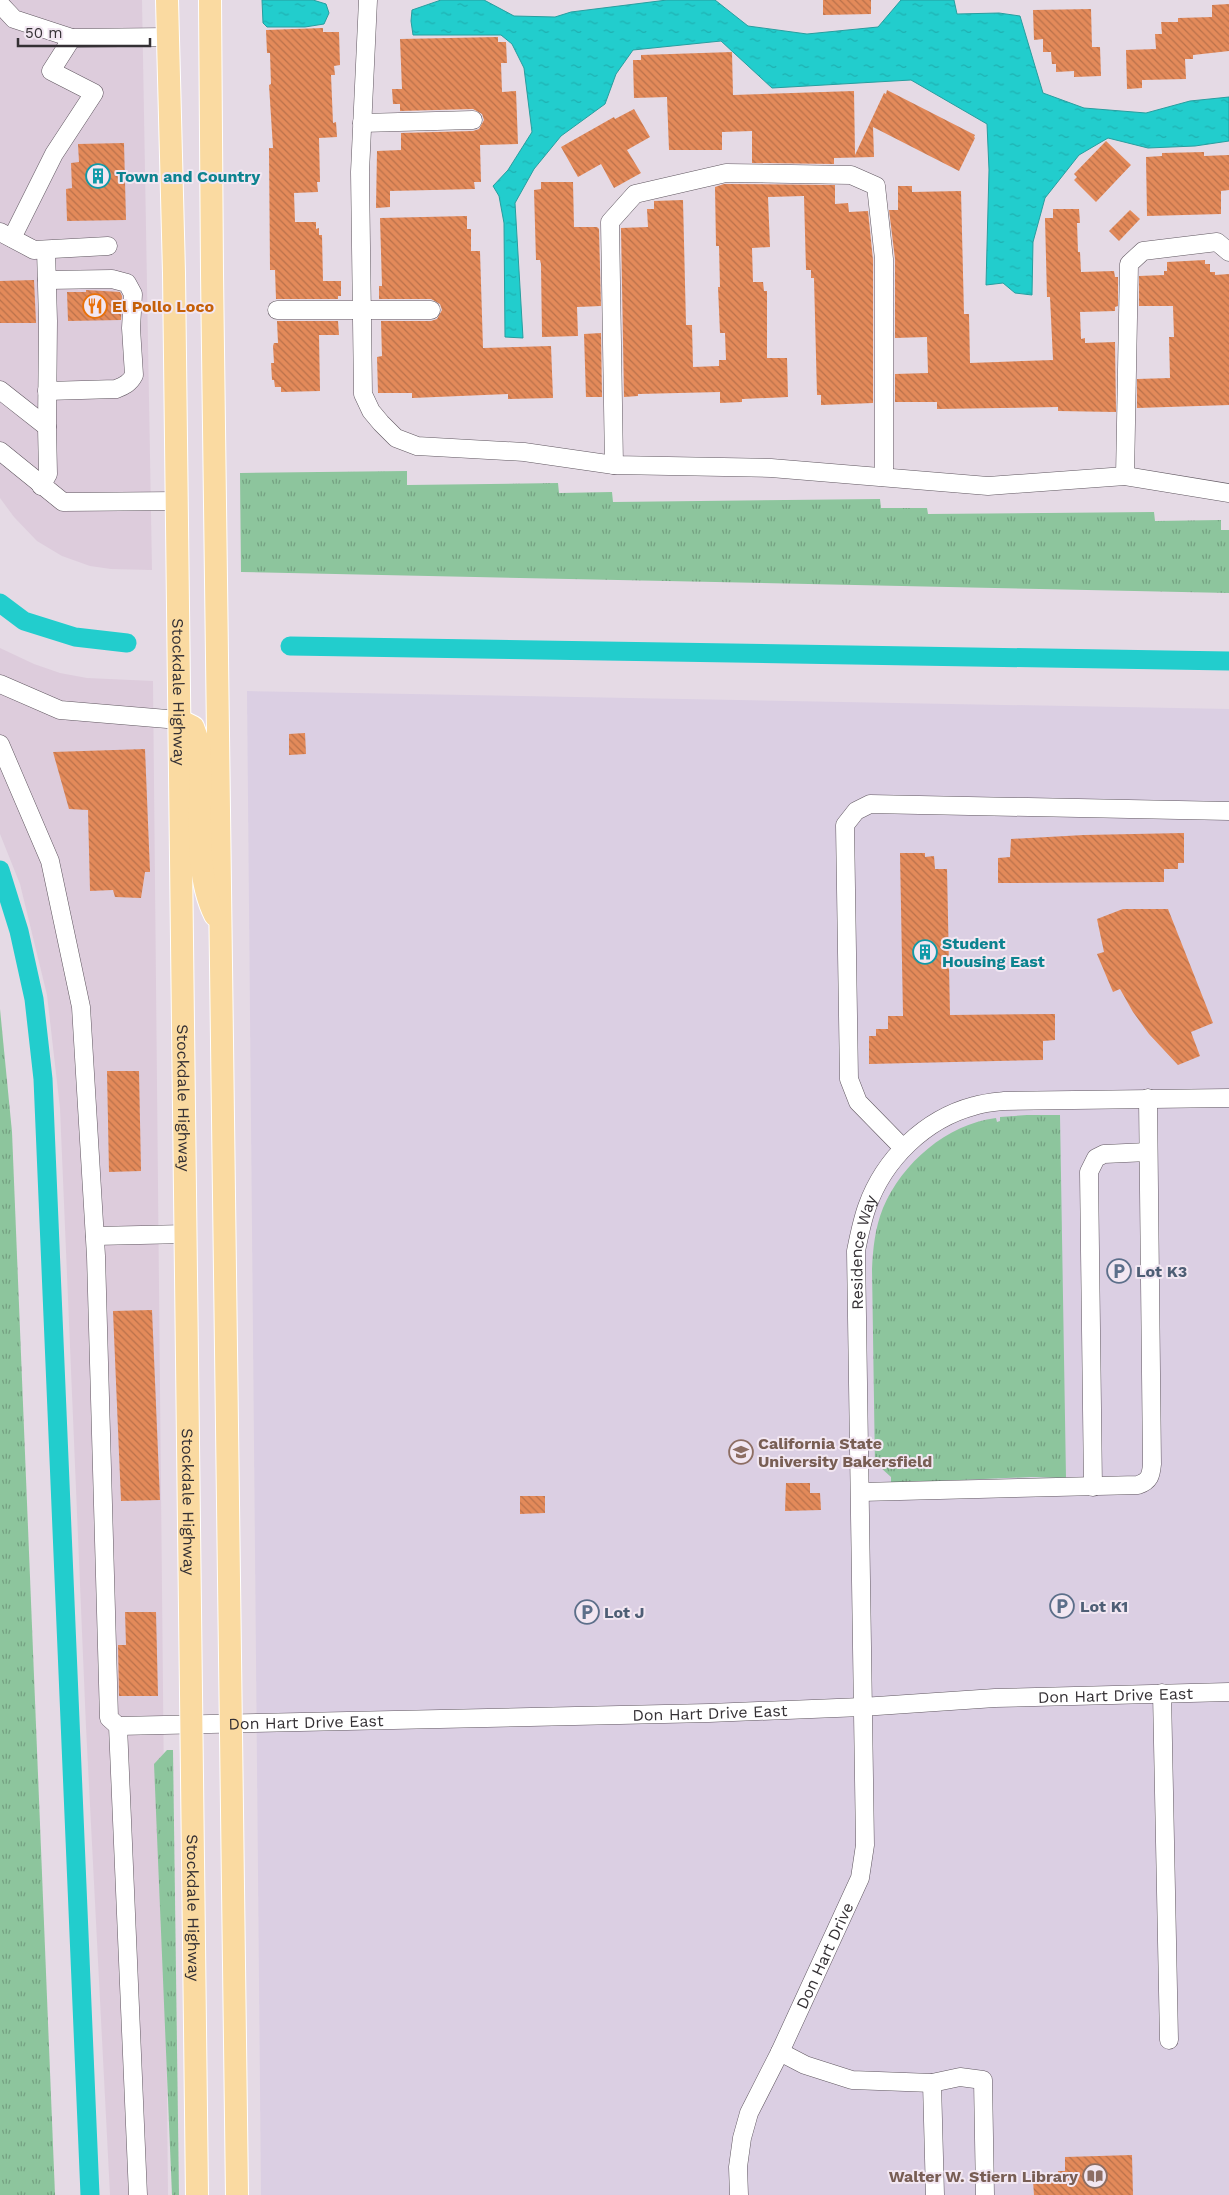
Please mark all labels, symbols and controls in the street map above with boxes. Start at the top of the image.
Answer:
scale bar [18,15,150,47]
text: 50 m [25,24,62,42]
building icon: Town and Country [85,163,111,189]
place label: Town and Country [116,167,261,186]
restaurant icon: El Pollo Loco [82,293,108,319]
place label: El Pollo Loco [112,297,215,316]
street label: Stockdale Highway [169,618,189,766]
place label: Student Housing East [942,934,1045,971]
building icon: Student Housing East [912,939,938,965]
street label: Stockdale Highway [173,1024,194,1172]
street label: Residence Way [846,1191,881,1310]
parking icon: Lot K3 [1106,1258,1132,1284]
place label: Lot K3 [1136,1262,1187,1281]
street label: Stockdale Highway [178,1428,199,1576]
place label: California State University Bakersfield [758,1434,932,1471]
school or university icon: California State University Bakersfield [728,1439,754,1465]
parking icon: Lot K1 [1049,1593,1075,1619]
place label: Lot K1 [1080,1597,1128,1616]
parking icon: Lot J [574,1599,600,1625]
place label: Lot J [604,1603,644,1622]
street label: Don Hart Drive East [1038,1683,1194,1706]
street label: Don Hart Drive East [632,1700,788,1724]
street label: Don Hart Drive East [228,1711,384,1733]
street label: Stockdale Highway [183,1834,204,1982]
street label: Don Hart Drive [792,1899,857,2012]
library icon: Walter W. Stiern Library [1082,2163,1108,2189]
place label: Walter W. Stiern Library [889,2167,1079,2186]

